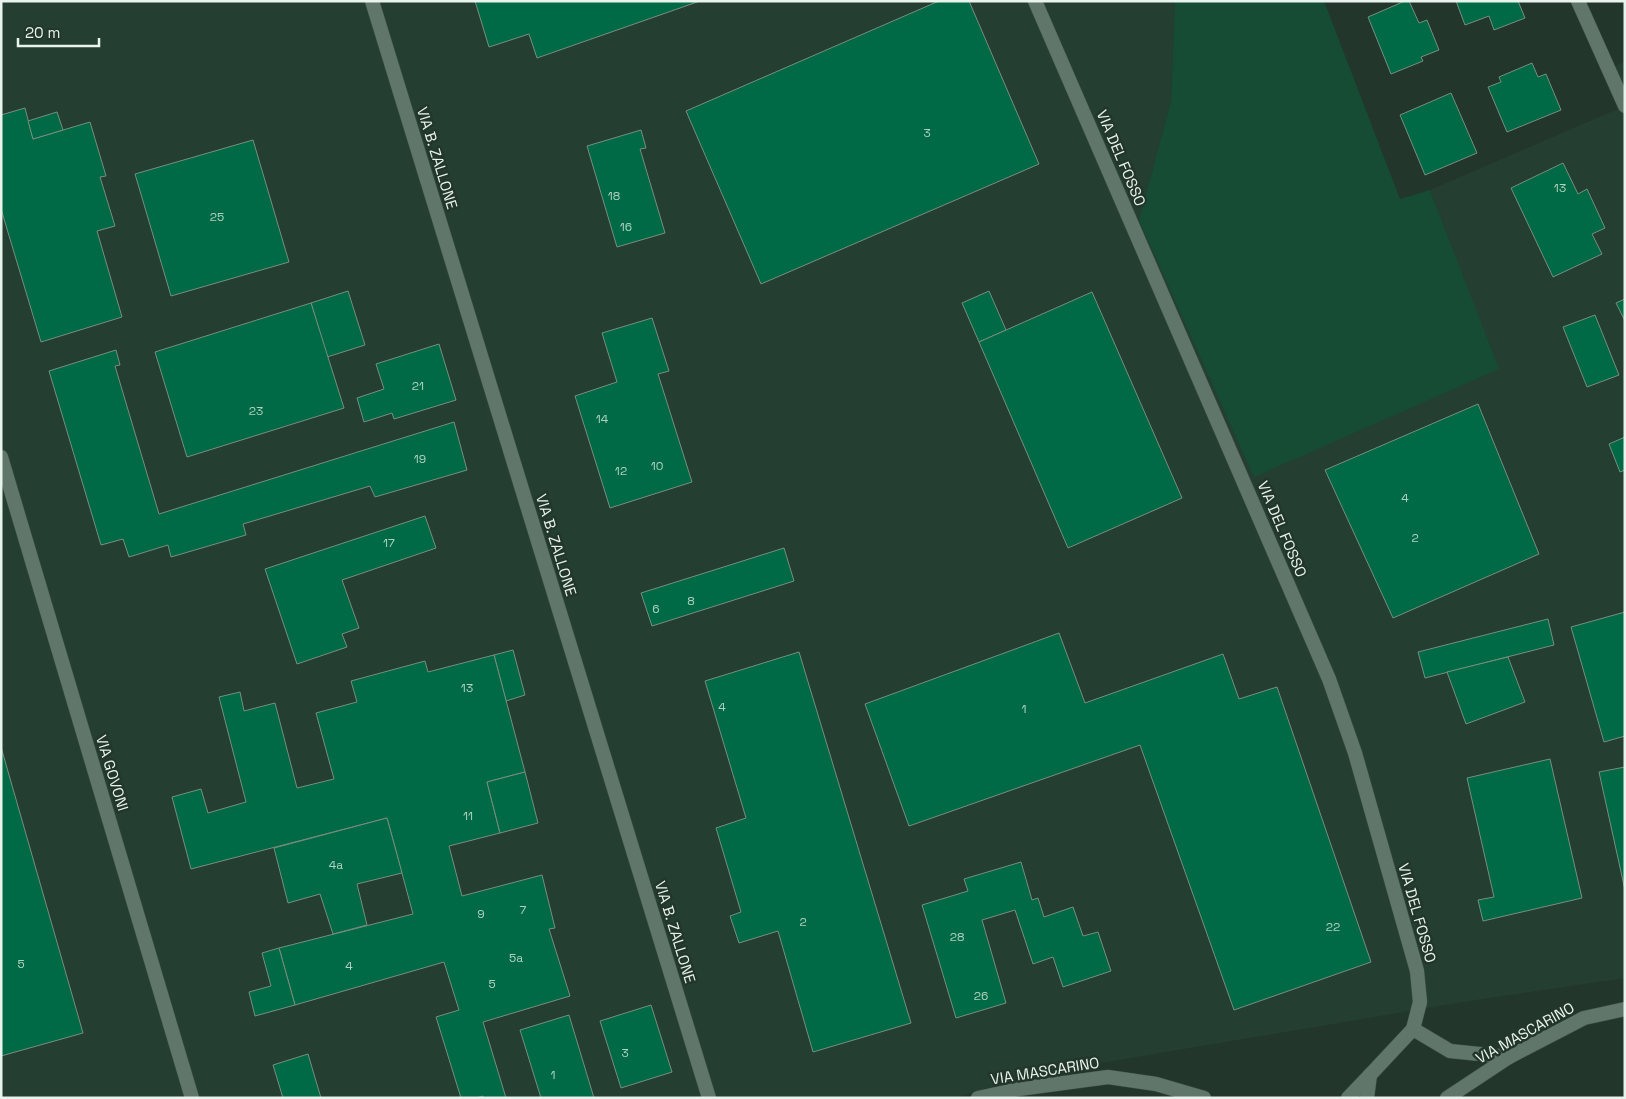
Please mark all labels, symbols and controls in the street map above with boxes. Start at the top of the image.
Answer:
scale bar [18,15,99,47]
text: 20 m [25,23,60,42]
street label: VIA B. ZALLONE [413,105,462,211]
street label: VIA DEL FOSSO [1093,107,1150,209]
house number: 3 [923,125,931,141]
house number: 13 [1554,180,1566,196]
house number: 18 [608,188,620,204]
house number: 25 [210,209,224,225]
house number: 16 [620,219,632,235]
house number: 21 [412,378,424,394]
house number: 23 [249,403,263,419]
house number: 14 [596,411,609,427]
house number: 19 [414,451,426,467]
house number: 10 [651,458,663,474]
house number: 12 [615,463,627,479]
street label: VIA DEL FOSSO [1254,478,1311,580]
house number: 4 [1401,490,1409,506]
street label: VIA B. ZALLONE [532,492,581,598]
house number: 2 [1411,530,1419,546]
house number: 17 [383,535,395,551]
house number: 8 [687,593,695,609]
house number: 6 [652,601,660,617]
house number: 13 [461,680,473,696]
house number: 4 [718,699,726,715]
house number: 1 [1021,701,1027,717]
street label: VIA GOVONI [92,733,133,813]
house number: 11 [463,808,473,824]
house number: 4a [329,857,343,873]
street label: VIA DEL FOSSO [1394,861,1441,965]
street label: VIA B. ZALLONE [651,879,700,985]
house number: 7 [520,902,527,918]
house number: 9 [477,906,485,922]
house number: 2 [799,914,807,930]
house number: 22 [1326,919,1340,935]
house number: 28 [950,929,964,945]
house number: 5a [509,950,523,966]
house number: 5 [17,956,25,972]
house number: 4 [345,958,353,974]
house number: 5 [488,976,496,992]
house number: 26 [974,988,988,1004]
street label: VIA MASCARINO [1472,998,1577,1067]
house number: 3 [621,1045,629,1061]
street label: VIA MASCARINO [989,1053,1101,1088]
house number: 1 [550,1067,556,1083]

